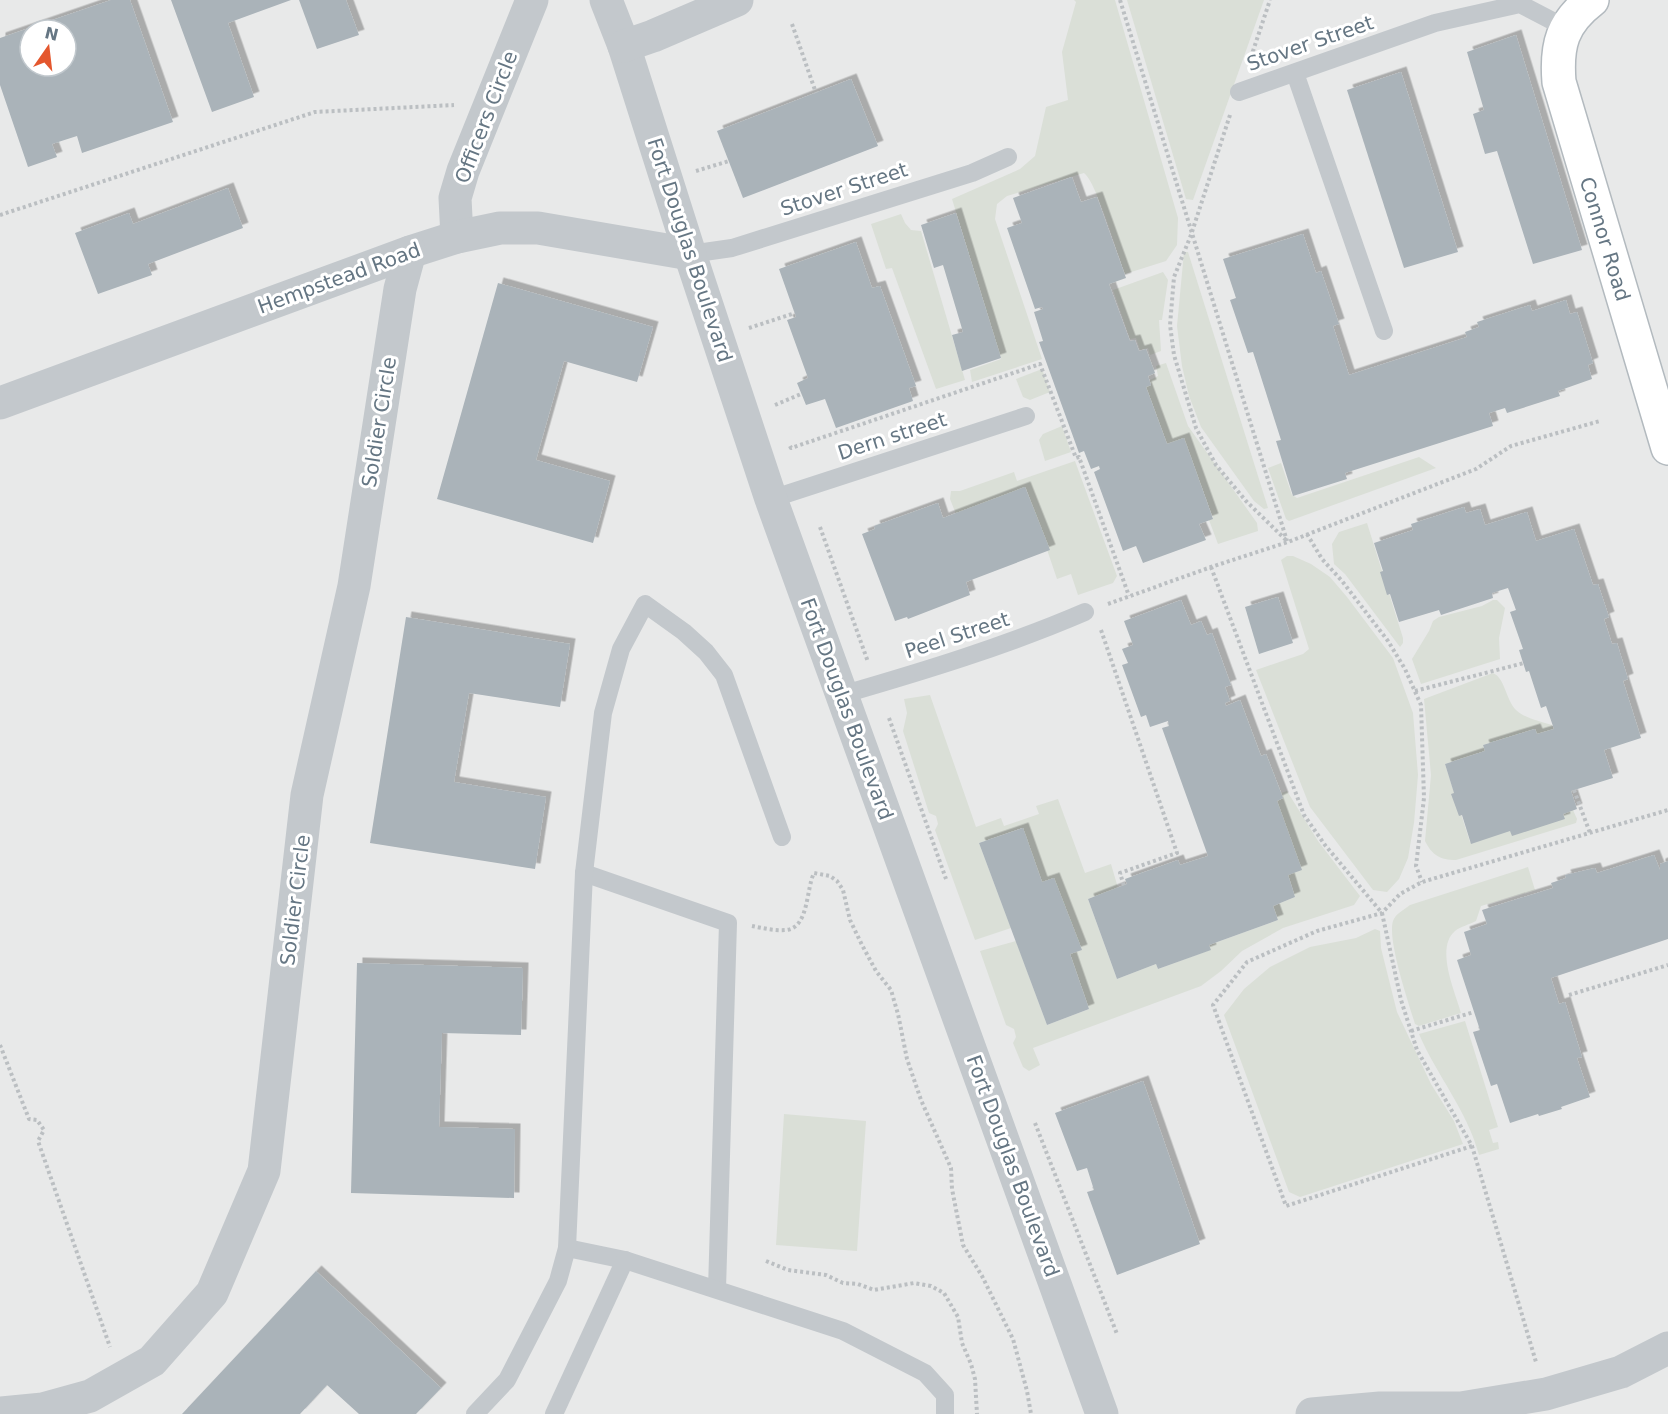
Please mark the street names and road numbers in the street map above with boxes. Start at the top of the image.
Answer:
street label: Stover Street [1244,10,1377,76]
street label: Officers Circle [450,48,522,186]
street label: Fort Douglas Boulevard [642,135,738,365]
street label: Stover Street [777,157,911,221]
street label: Connor Road [1575,174,1635,304]
street label: Hempstead Road [254,237,424,319]
street label: Soldier Circle [357,355,401,489]
street label: Dern street [835,407,950,465]
street label: Fort Douglas Boulevard [796,595,898,823]
street label: Peel Street [902,607,1013,663]
street label: Soldier Circle [275,833,315,967]
street label: Fort Douglas Boulevard [962,1052,1064,1280]

